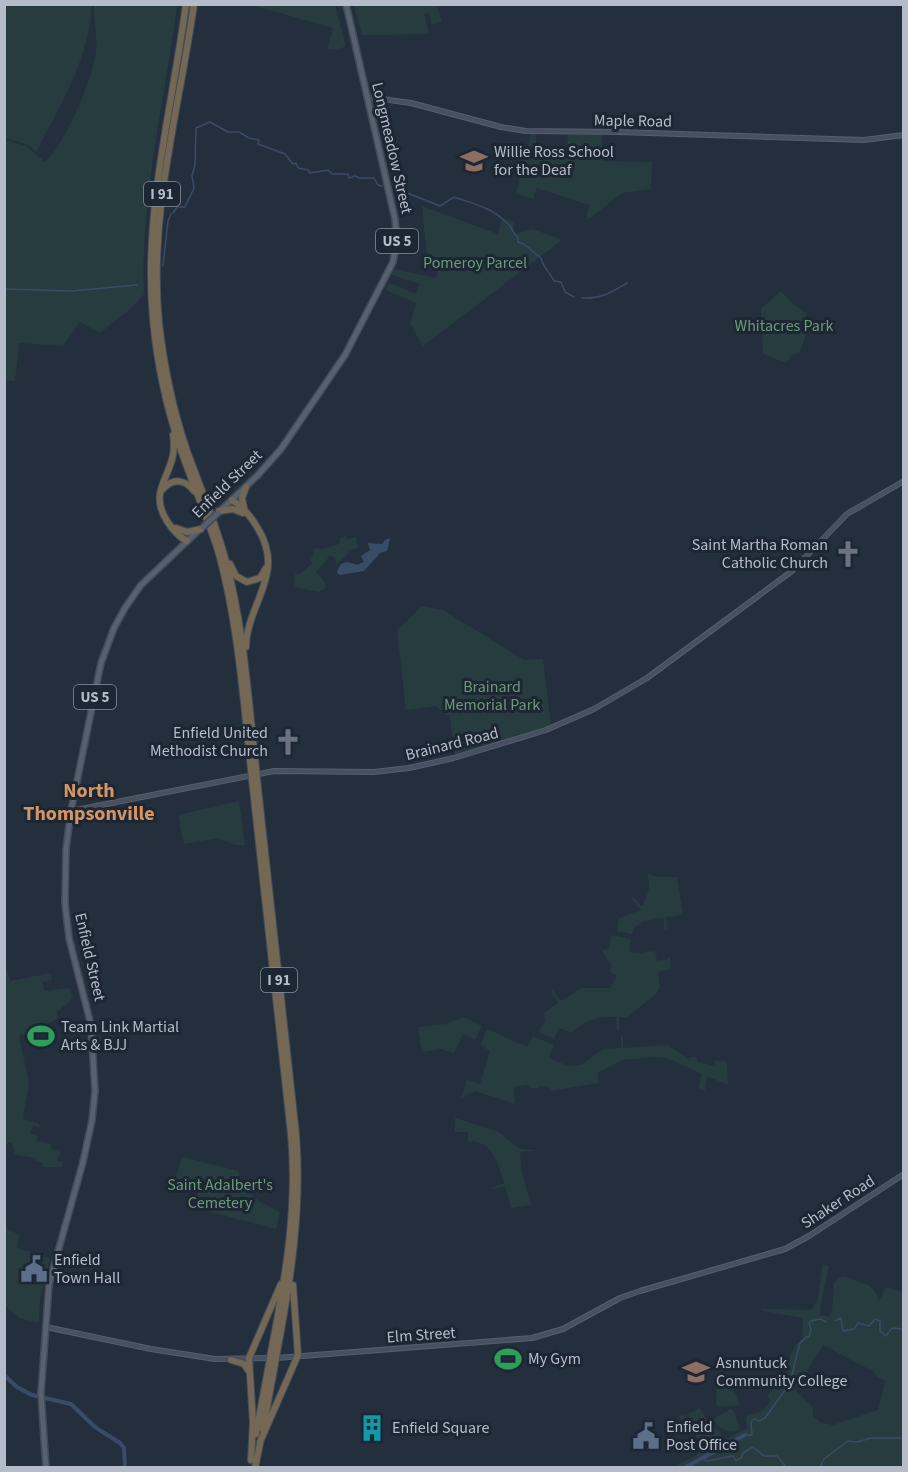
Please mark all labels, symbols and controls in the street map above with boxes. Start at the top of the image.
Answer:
street label: Longmeadow Street [366,80,418,217]
street label: Maple Road [594,109,672,133]
place label: Willie Ross School for the Deaf [494,141,614,181]
school or university icon: Willie Ross School for the Deaf [459,146,489,176]
road number: I 91 [144,182,180,206]
road number: US 5 [376,229,418,253]
park label: Pomeroy Parcel [423,252,527,274]
park label: Whitacres Park [735,315,833,337]
street label: Enfield Street [187,444,267,523]
place label: Saint Martha Roman Catholic Church [692,534,828,574]
church icon: Saint Martha Roman Catholic Church [833,539,863,569]
park label: Brainard Memorial Park [444,676,540,716]
road number: US 5 [74,685,116,709]
place label: Enfield United Methodist Church [150,722,268,762]
street label: Brainard Road [403,722,501,766]
church icon: Enfield United Methodist Church [273,727,303,757]
district label: North Thompsonville [23,777,155,828]
street label: Enfield Street [69,911,111,1004]
road number: I 91 [261,968,297,992]
place label: Team Link Martial Arts & BJJ [61,1016,179,1056]
sports icon: Team Link Martial Arts & BJJ [26,1021,56,1051]
street label: Shaker Road [797,1170,879,1234]
park label: Saint Adalbert's Cemetery [167,1174,273,1214]
place label: Enfield Town Hall [54,1249,120,1289]
public building icon: Enfield Town Hall [19,1254,49,1284]
street label: Elm Street [386,1322,457,1348]
sports icon: My Gym [493,1344,523,1374]
place label: My Gym [528,1348,581,1370]
place label: Asnuntuck Community College [716,1352,847,1392]
school or university icon: Asnuntuck Community College [681,1357,711,1387]
building icon: Enfield Square [357,1413,387,1443]
place label: Enfield Post Office [666,1416,737,1456]
place label: Enfield Square [392,1417,489,1439]
public building icon: Enfield Post Office [631,1421,661,1451]

